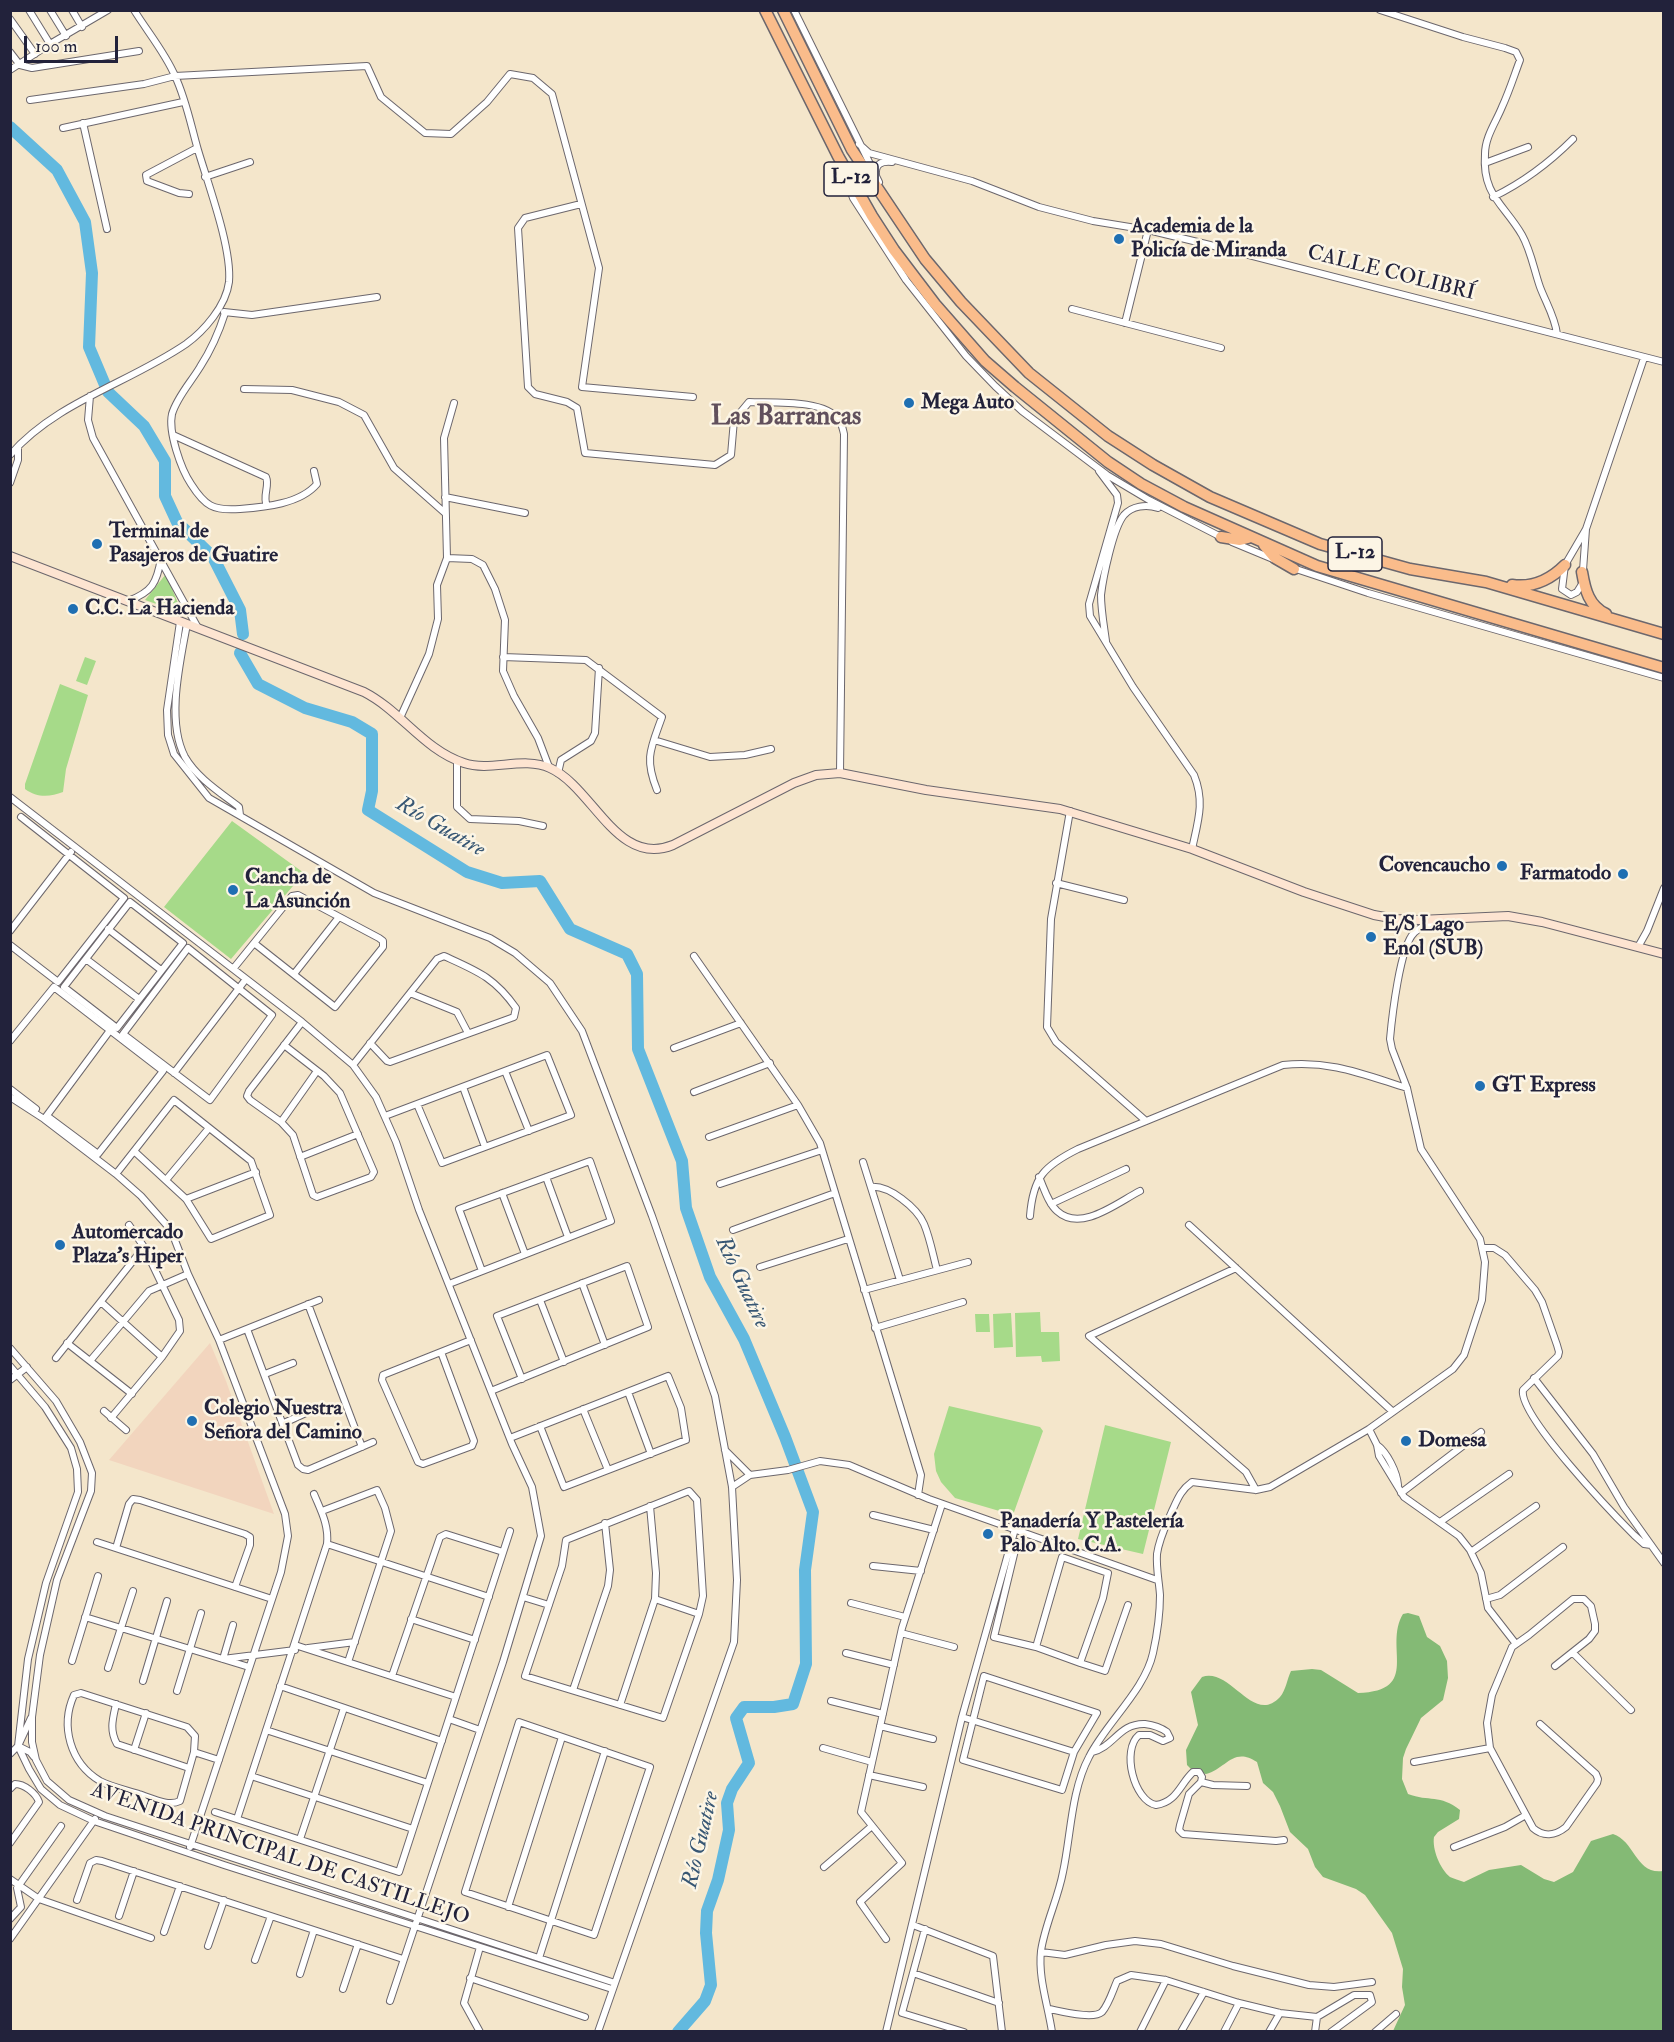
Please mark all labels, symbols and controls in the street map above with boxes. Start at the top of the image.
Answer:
scale bar [27,24,122,62]
text: 100 m [35,35,78,58]
road number: L-12 [824,162,878,196]
place label: Academia de la Policía de Miranda [1131,214,1286,264]
marker: Academia de la Policía de Miranda [1112,232,1126,246]
street label: CALLE COLIBRÍ [1305,241,1477,307]
place label: Mega Auto [921,390,1014,416]
marker: Mega Auto [902,396,916,410]
district label: Las Barrancas [711,402,861,434]
place label: Terminal de Pasajeros de Guatire [109,519,278,569]
marker: Terminal de Pasajeros de Guatire [90,537,104,551]
road number: L-12 [1328,537,1382,571]
place label: C.C. La Hacienda [85,596,234,622]
marker: C.C. La Hacienda [66,602,80,616]
water label: Río Guatire [391,792,489,864]
place label: Covencaucho [1379,853,1490,879]
marker: Covencaucho [1495,859,1509,873]
place label: Farmatodo [1520,861,1611,887]
place label: Cancha de La Asunción [245,865,350,915]
marker: Farmatodo [1616,867,1630,881]
marker: Cancha de La Asunción [226,883,240,897]
place label: E/S Lago Enol (SUB) [1383,912,1483,962]
marker: E/S Lago Enol (SUB) [1364,930,1378,944]
place label: GT Express [1492,1073,1596,1099]
marker: GT Express [1473,1079,1487,1093]
place label: Automercado Plaza's Hiper [72,1220,184,1270]
water label: Río Guatire [708,1233,774,1333]
marker: Automercado Plaza's Hiper [53,1238,67,1252]
place label: Colegio Nuestra Señora del Camino [204,1396,362,1446]
marker: Colegio Nuestra Señora del Camino [185,1414,199,1428]
place label: Domesa [1418,1428,1486,1454]
marker: Domesa [1399,1434,1413,1448]
place label: Panadería Y Pastelería Palo Alto. C.A. [1000,1509,1184,1559]
marker: Panadería Y Pastelería Palo Alto. C.A. [981,1527,995,1541]
street label: AVENIDA PRINCIPAL DE CASTILLEJO [87,1778,473,1932]
water label: Río Guatire [678,1789,726,1891]

